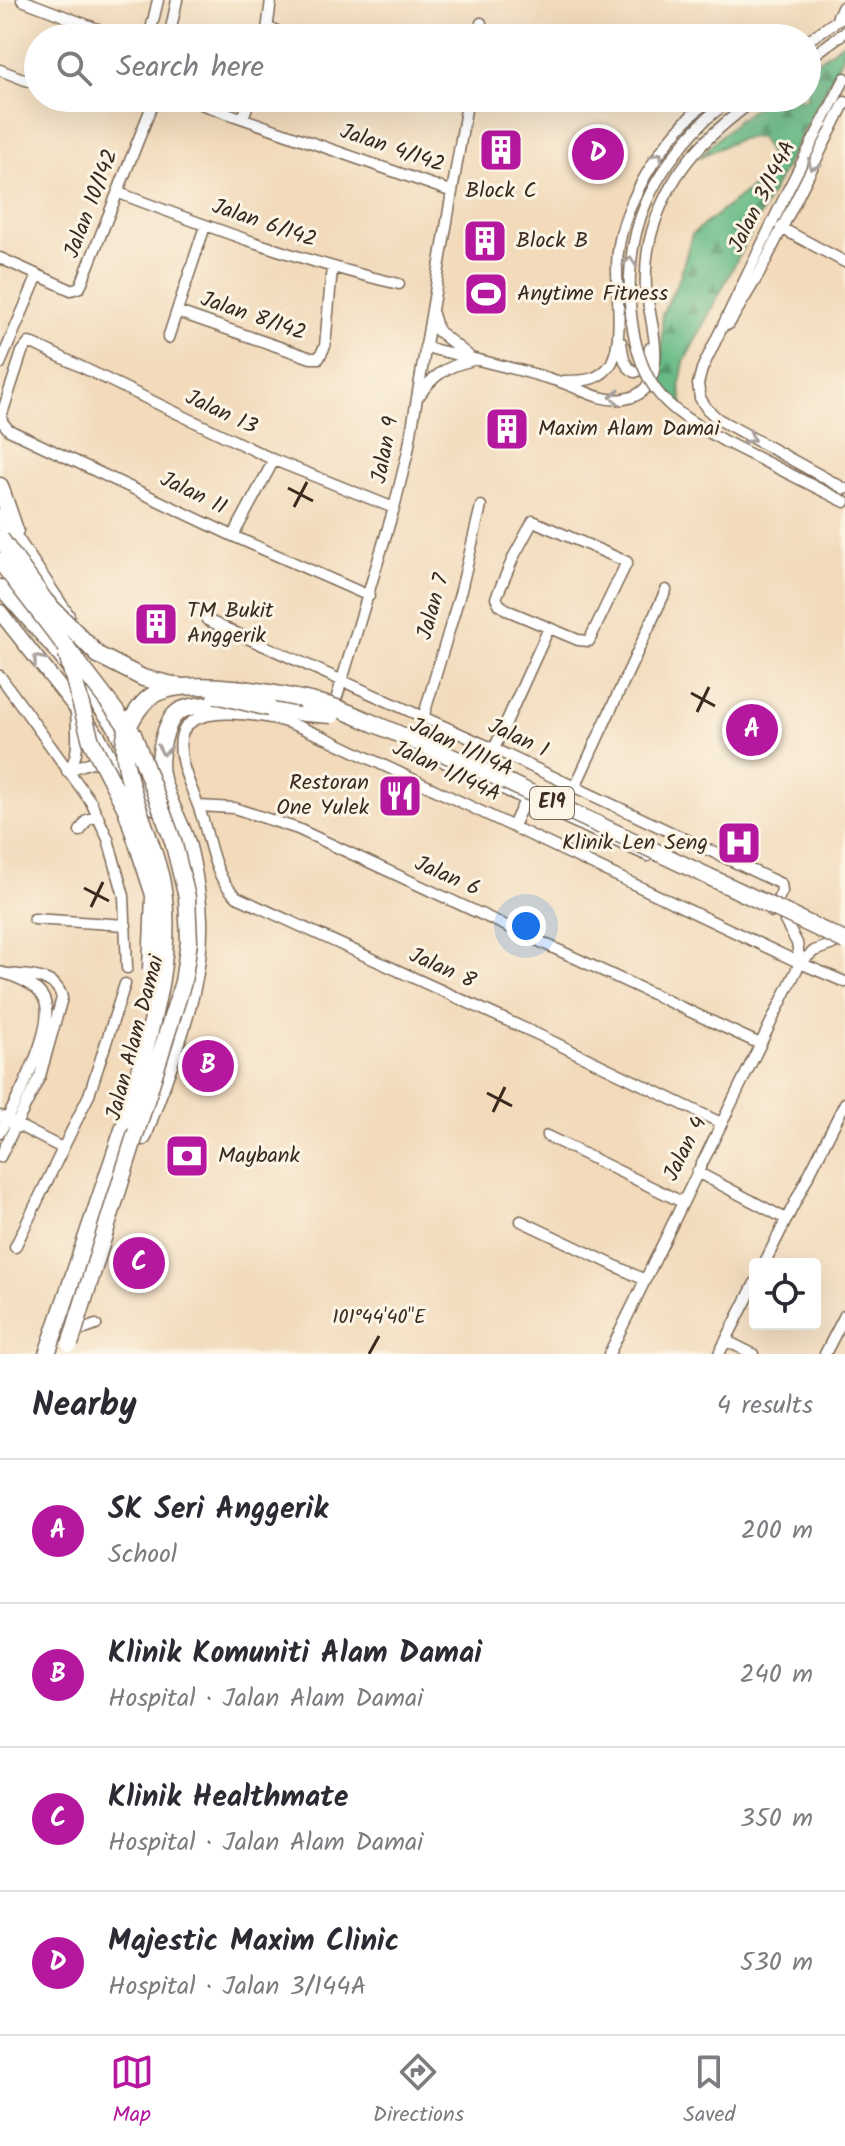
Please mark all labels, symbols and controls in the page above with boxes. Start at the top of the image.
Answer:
search box [24,24,821,112]
text: Search here [116,44,264,92]
icon: search [52,46,96,90]
street label: Jalan 4/142 [335,115,449,183]
pin: D [572,124,624,184]
building icon: Block C [477,126,525,174]
street label: Jalan 3/144A [720,135,806,259]
street label: Jalan 10/142 [55,144,129,264]
one-way arrow [648,151,663,166]
one-way arrow [808,157,823,172]
place label: Block C [465,174,537,209]
street label: Jalan 6/142 [207,190,321,258]
building icon: Block B [461,217,509,265]
place label: Block B [516,224,588,259]
one-way arrow [621,255,638,268]
sports icon: Anytime Fitness [462,270,510,318]
place label: Anytime Fitness [517,277,669,312]
street label: Jalan 8/142 [195,283,311,351]
street label: Jalan 13 [179,381,263,445]
one-way arrow [608,388,621,406]
building icon: Maxim Alam Damai [483,405,531,453]
place label: Maxim Alam Damai [538,412,720,447]
street label: Jalan 9 [362,413,410,487]
one-way arrow [742,429,757,444]
street label: Jalan 11 [154,463,232,525]
street label: Jalan 7 [408,569,460,644]
place label: TM Bukit Anggerik [187,594,274,654]
building icon: TM Bukit Anggerik [132,600,180,648]
one-way arrow [33,655,48,669]
pin: A [726,700,778,760]
street label: Jalan 1/114A [403,709,519,787]
street label: Jalan 1 [482,710,554,768]
street label: Jalan 1/144A [386,732,506,812]
one-way arrow [156,743,173,757]
place label: Restoran One Yulek [276,766,370,826]
restaurant icon: Restoran One Yulek [376,772,424,820]
road number: E19 [530,787,574,819]
hospital icon: Klinik Len Seng [715,819,763,867]
place label: Klinik Len Seng [562,826,708,861]
street label: Jalan 6 [408,847,486,907]
your location [506,906,546,946]
street label: Jalan 8 [403,939,482,1000]
street label: Jalan Alam Damai [97,951,175,1125]
pin: B [182,1036,234,1096]
street label: Jalan 4 [655,1110,717,1188]
bank icon: Maybank [163,1132,211,1180]
place label: Maybank [218,1139,301,1174]
pin: C [113,1233,165,1293]
map controls [749,1258,821,1330]
button: locate [749,1258,821,1330]
text: 101°44'40"E [332,1302,427,1334]
text: Nearby [32,1379,137,1433]
text: 4 results [717,1385,813,1427]
text: SK Seri Anggerik [108,1486,328,1534]
text: A [50,1510,66,1552]
text: 200 m [741,1510,813,1552]
text: School [108,1534,177,1576]
text: Klinik Komuniti Alam Damai [108,1630,482,1678]
text: B [50,1654,66,1696]
text: 240 m [739,1654,813,1696]
text: Hospital · Jalan Alam Damai [108,1678,423,1720]
text: Klinik Healthmate [108,1774,349,1822]
text: C [50,1798,66,1840]
text: 350 m [740,1798,813,1840]
text: Hospital · Jalan Alam Damai [108,1822,423,1864]
text: Majestic Maxim Clinic [108,1918,399,1966]
text: D [49,1942,67,1984]
text: 530 m [740,1942,813,1984]
text: Hospital · Jalan 3/144A [108,1966,366,2008]
tab: Map [110,2050,154,2133]
tab: Directions [373,2050,464,2133]
tab: Saved [683,2050,735,2133]

